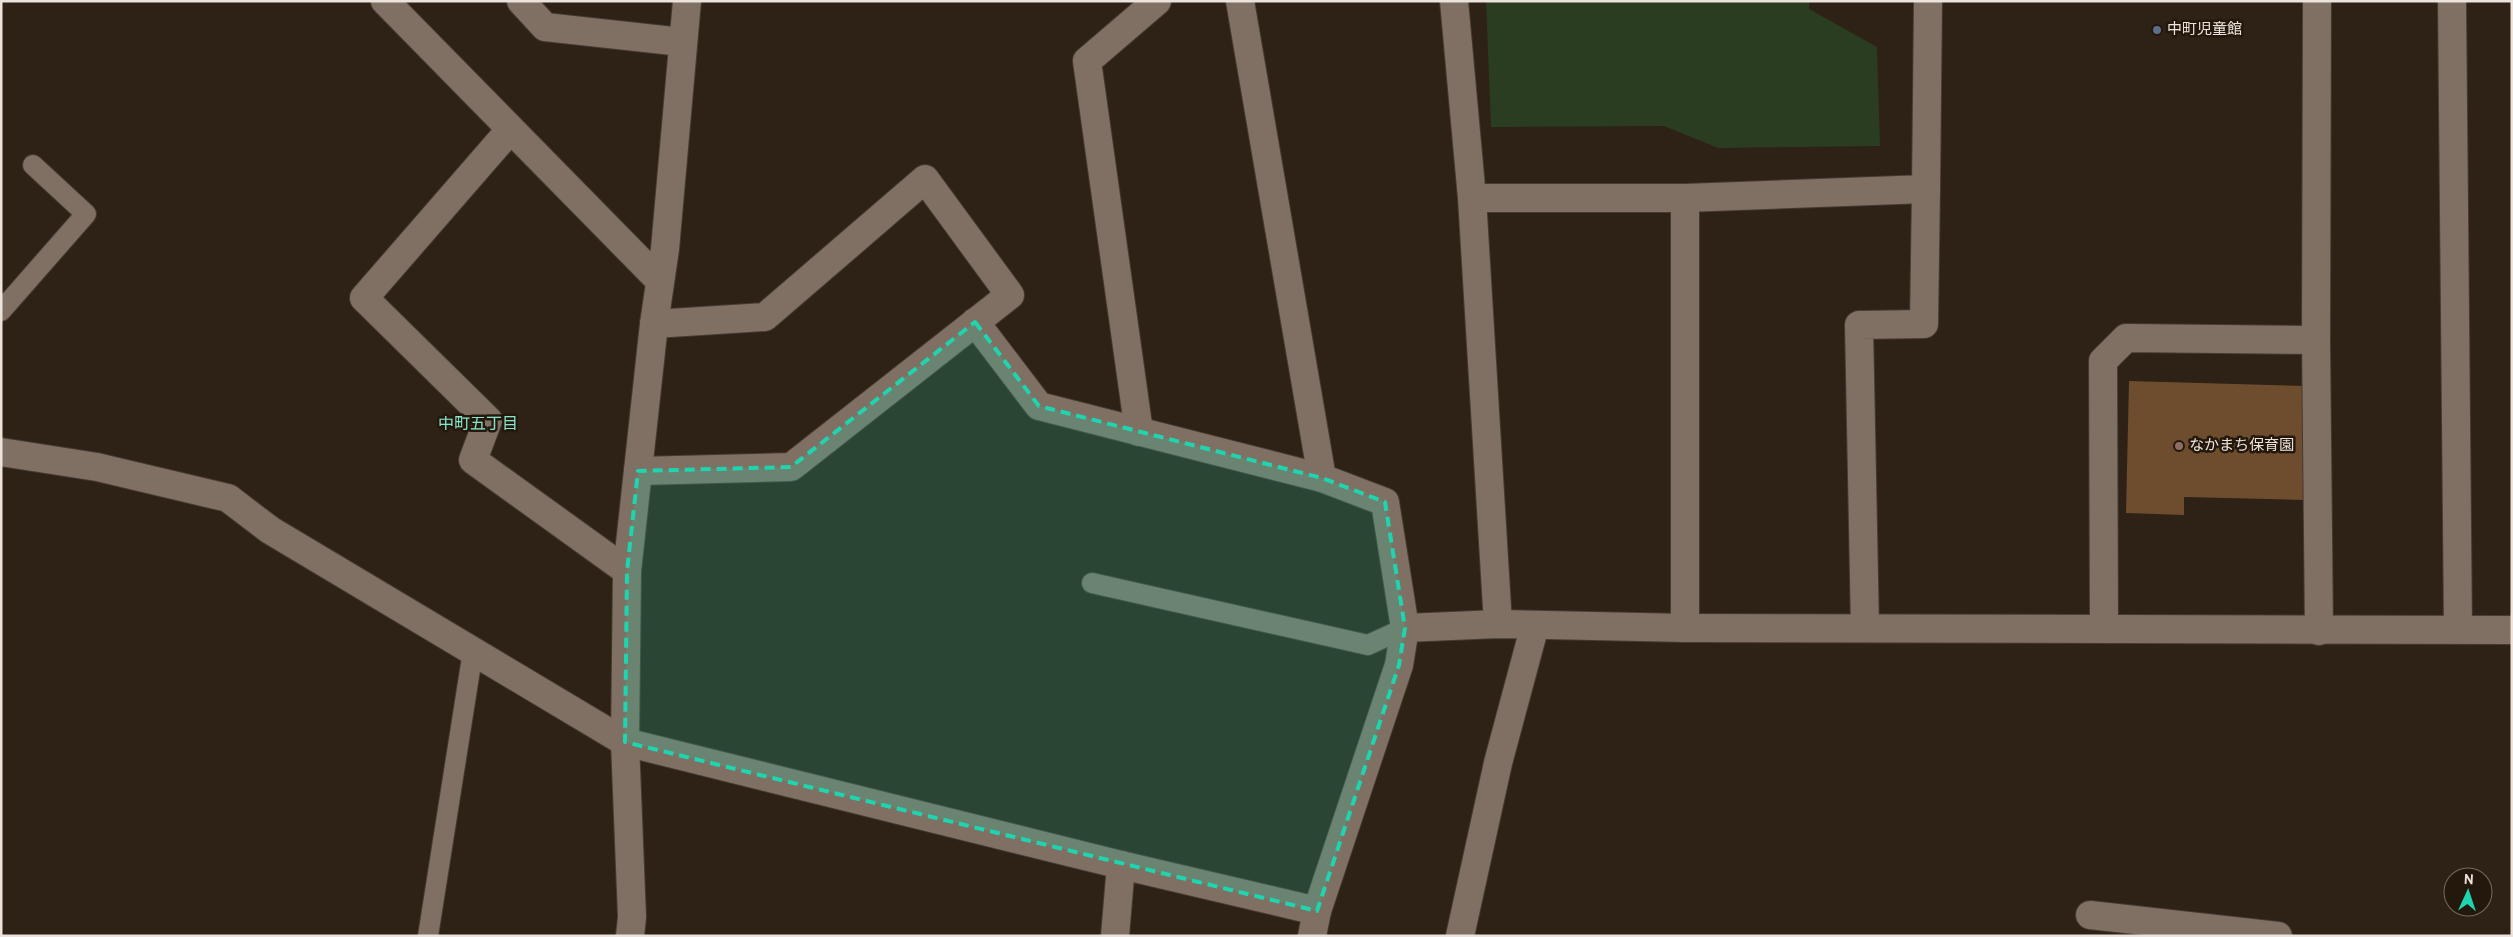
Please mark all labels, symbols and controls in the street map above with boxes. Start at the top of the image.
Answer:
place label: 中町児童館 [2167,21,2242,40]
marker: 中町児童館 [2151,24,2163,36]
district label: 中町五丁目 [438,415,518,435]
place label: なかまち保育園 [2189,437,2294,456]
marker: なかまち保育園 [2173,440,2185,452]
north arrow [2443,867,2493,917]
text: N [2463,872,2474,889]

